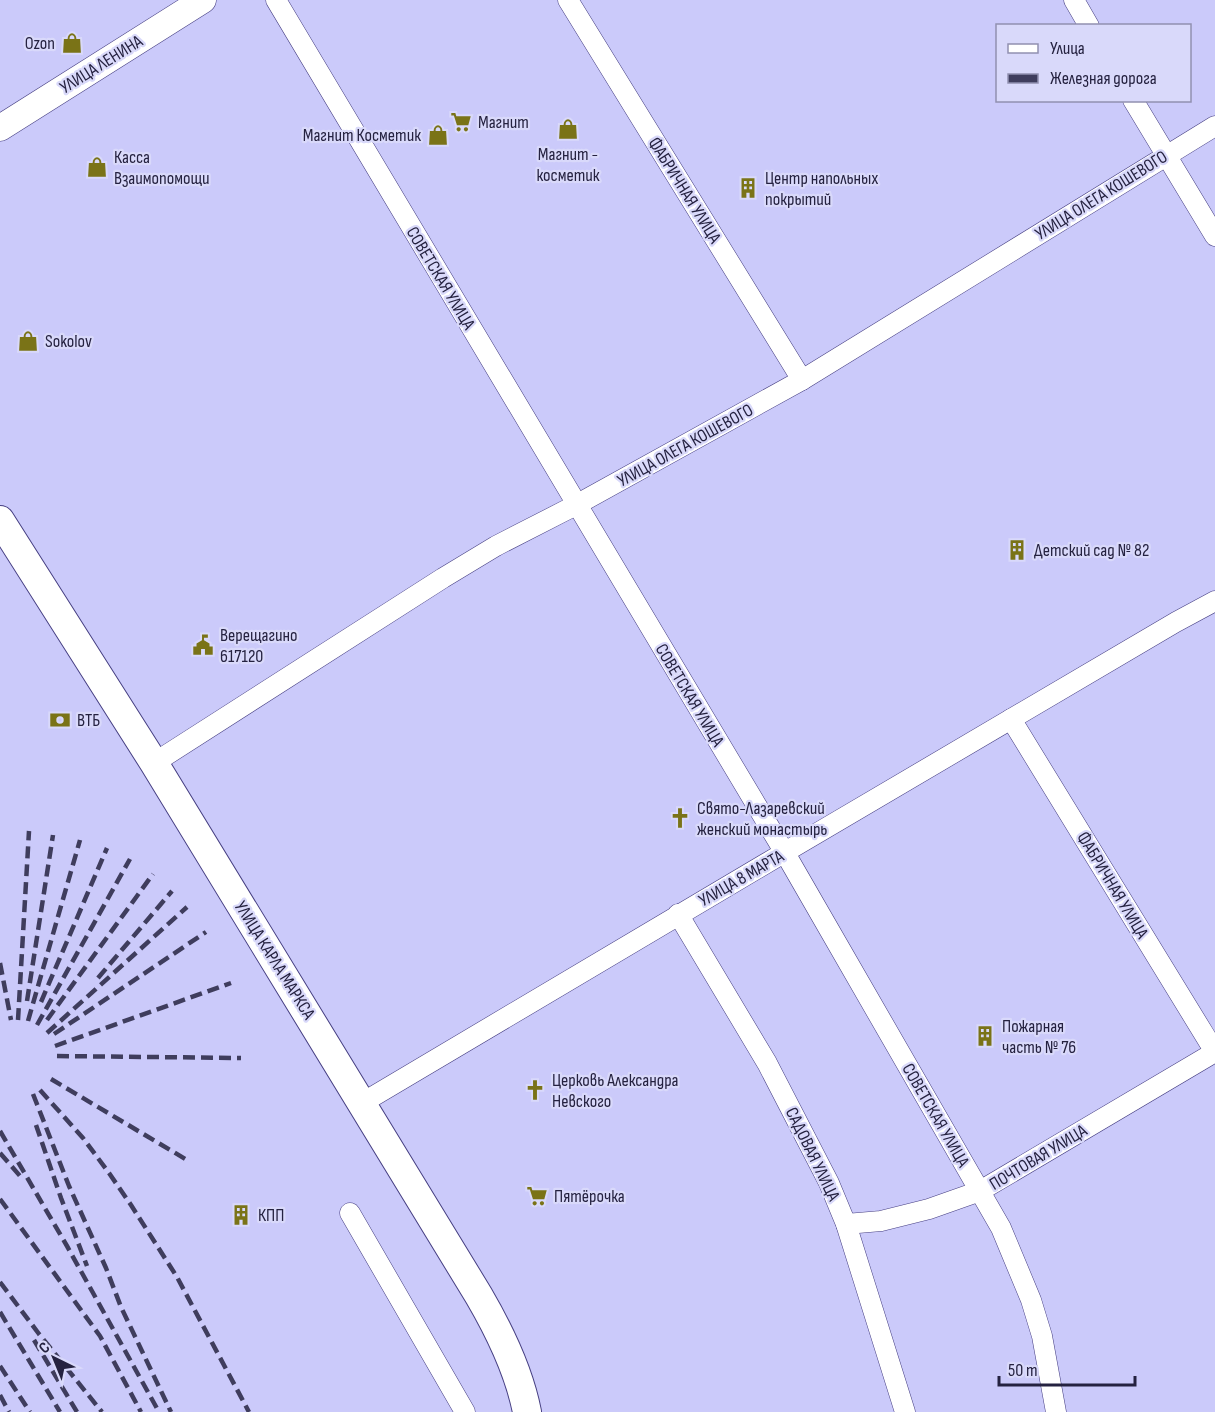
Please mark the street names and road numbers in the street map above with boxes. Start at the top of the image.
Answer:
street label: УЛИЦА ЛЕНИНА [56,31,147,98]
street label: ФАБРИЧНАЯ УЛИЦА [644,133,726,247]
street label: УЛИЦА ОЛЕГА КОШЕВОГО [1031,146,1171,245]
street label: СОВЕТСКАЯ УЛИЦА [402,223,480,334]
street label: УЛИЦА ОЛЕГА КОШЕВОГО [614,399,757,491]
street label: СОВЕТСКАЯ УЛИЦА [651,640,729,751]
street label: ФАБРИЧНАЯ УЛИЦА [1072,828,1153,943]
street label: УЛИЦА 8 МАРТА [695,846,788,911]
street label: УЛИЦА КАРЛА МАРКСА [230,897,319,1023]
street label: СОВЕТСКАЯ УЛИЦА [897,1060,974,1171]
street label: САДОВАЯ УЛИЦА [781,1104,844,1205]
street label: ПОЧТОВАЯ УЛИЦА [986,1120,1091,1195]

